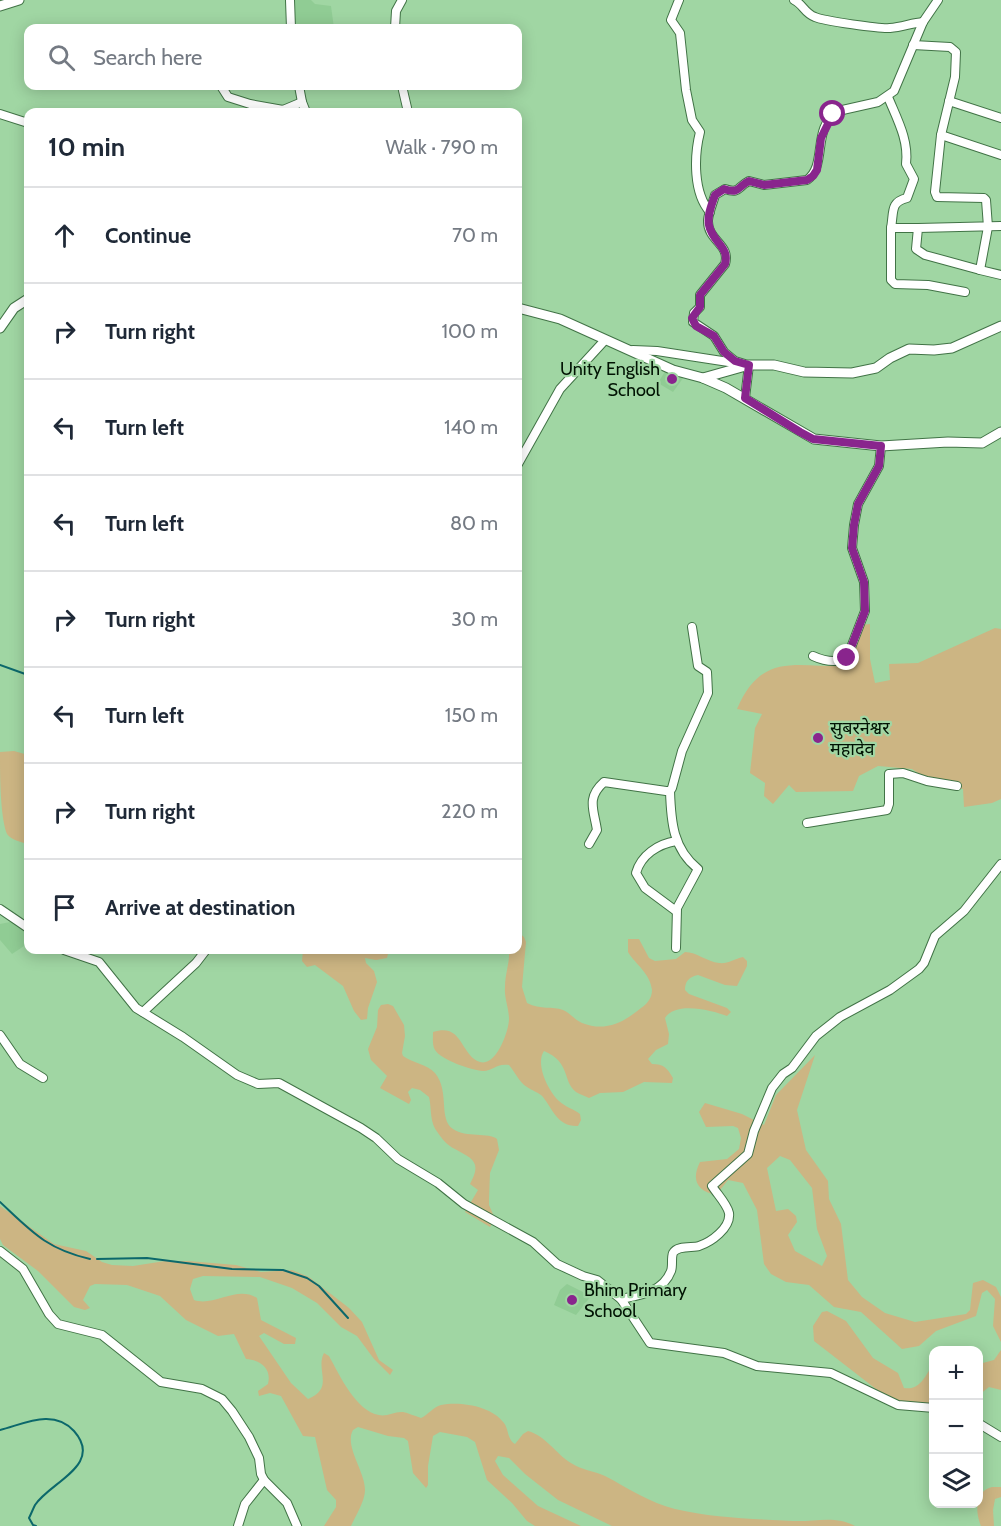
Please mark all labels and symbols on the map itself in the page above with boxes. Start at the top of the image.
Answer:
route start [819,100,845,126]
place label: Unity English School [560,358,661,401]
marker: Unity English School [665,372,679,386]
route end [833,644,859,670]
place label: सुबरनेश्वर महादेव [830,717,890,760]
marker: सुबरनेश्वर महादेव [811,731,825,745]
place label: Bhim Primary School [584,1279,687,1322]
marker: Bhim Primary School [565,1293,579,1307]

